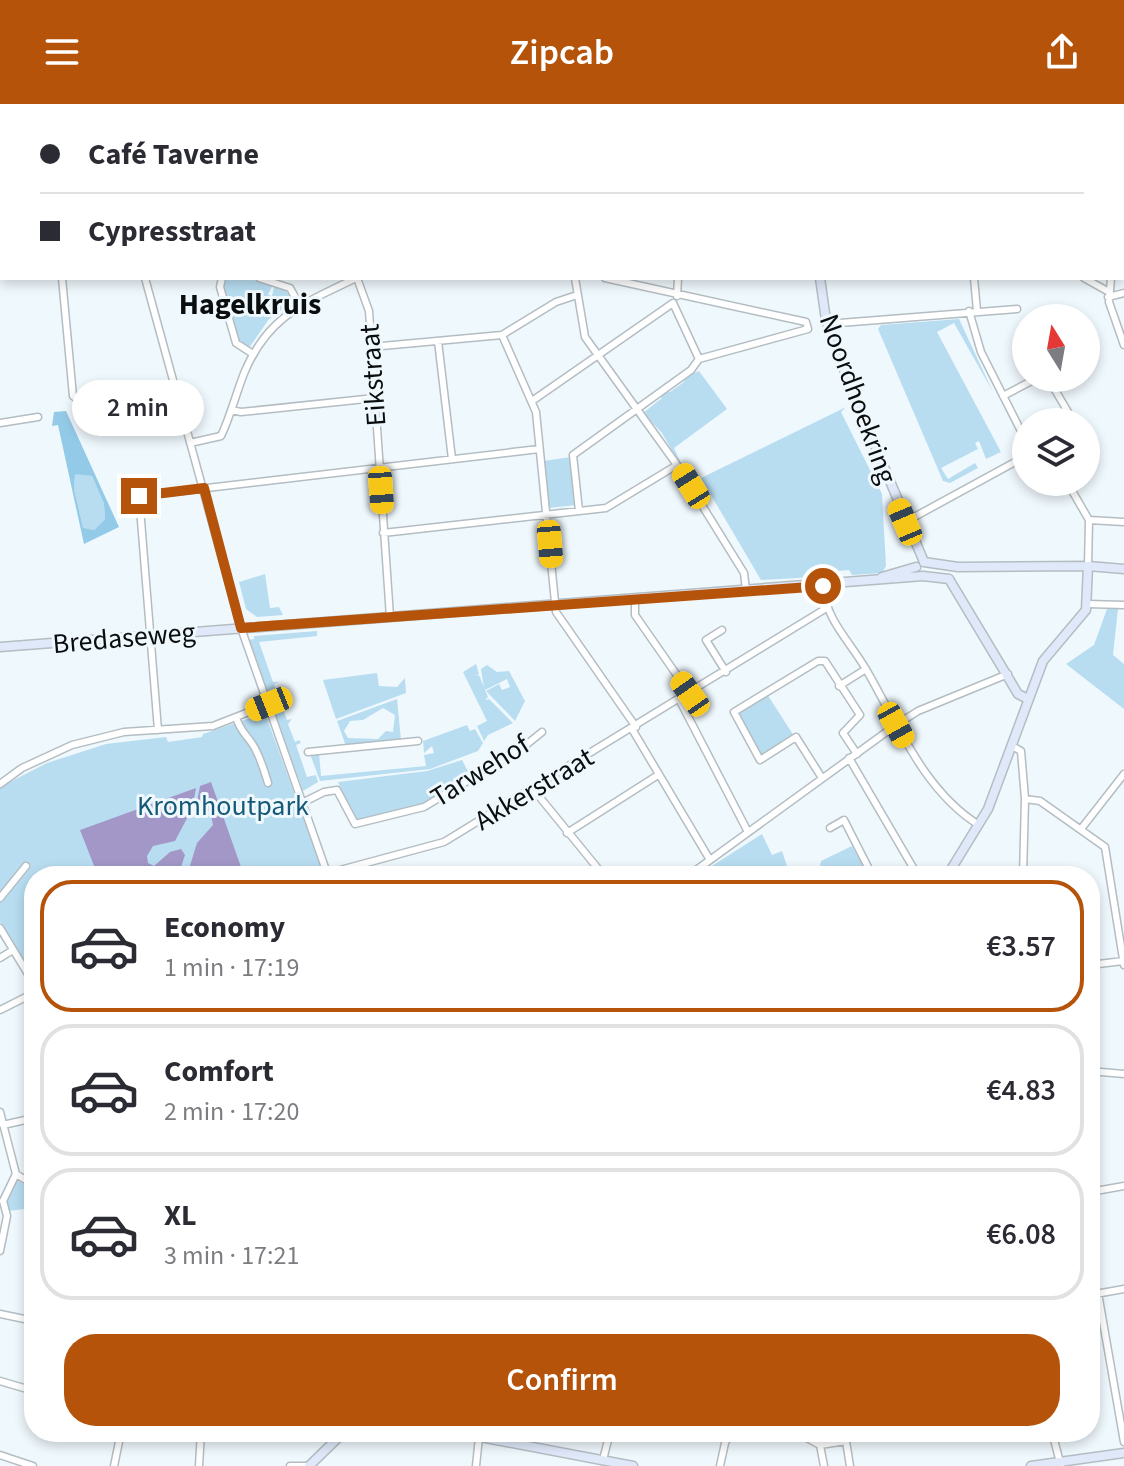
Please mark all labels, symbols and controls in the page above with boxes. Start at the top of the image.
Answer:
text: Zipcab [510,27,614,78]
icon: menu [40,30,84,74]
icon: share [1040,30,1084,74]
text: Café Taverne [88,133,259,176]
text: Cypresstraat [88,210,256,253]
district label: Hagelkruis [179,283,321,326]
north arrow [1012,304,1100,392]
map controls [1012,304,1100,496]
street label: Noordhoekring [809,309,907,489]
street label: Eikstraat [349,322,397,428]
callout: 2 min [73,380,205,436]
text: 2 min [107,389,169,426]
button: layers [1012,408,1100,496]
car [668,459,714,513]
car [367,465,395,515]
route end [121,478,157,514]
car [885,495,925,549]
car [536,519,564,569]
route start [805,568,841,604]
street label: Bredaseweg [51,612,197,664]
car [666,667,714,721]
car [242,684,296,724]
car [874,698,918,752]
street label: Tarwehof [423,725,538,817]
street label: Akkerstraat [467,737,602,840]
park label: Kromhoutpark [137,786,309,826]
text: Economy [164,906,285,949]
icon: car [68,910,140,982]
text: €3.57 [986,925,1056,968]
text: 1 min · 17:19 [164,949,299,986]
text: Comfort [164,1050,274,1093]
icon: car [68,1054,140,1126]
text: €4.83 [986,1069,1056,1112]
text: 2 min · 17:20 [164,1093,299,1130]
text: XL [164,1194,197,1237]
icon: car [68,1198,140,1270]
text: €6.08 [986,1213,1056,1256]
text: 3 min · 17:21 [164,1237,299,1274]
button: Confirm [64,1334,1060,1426]

